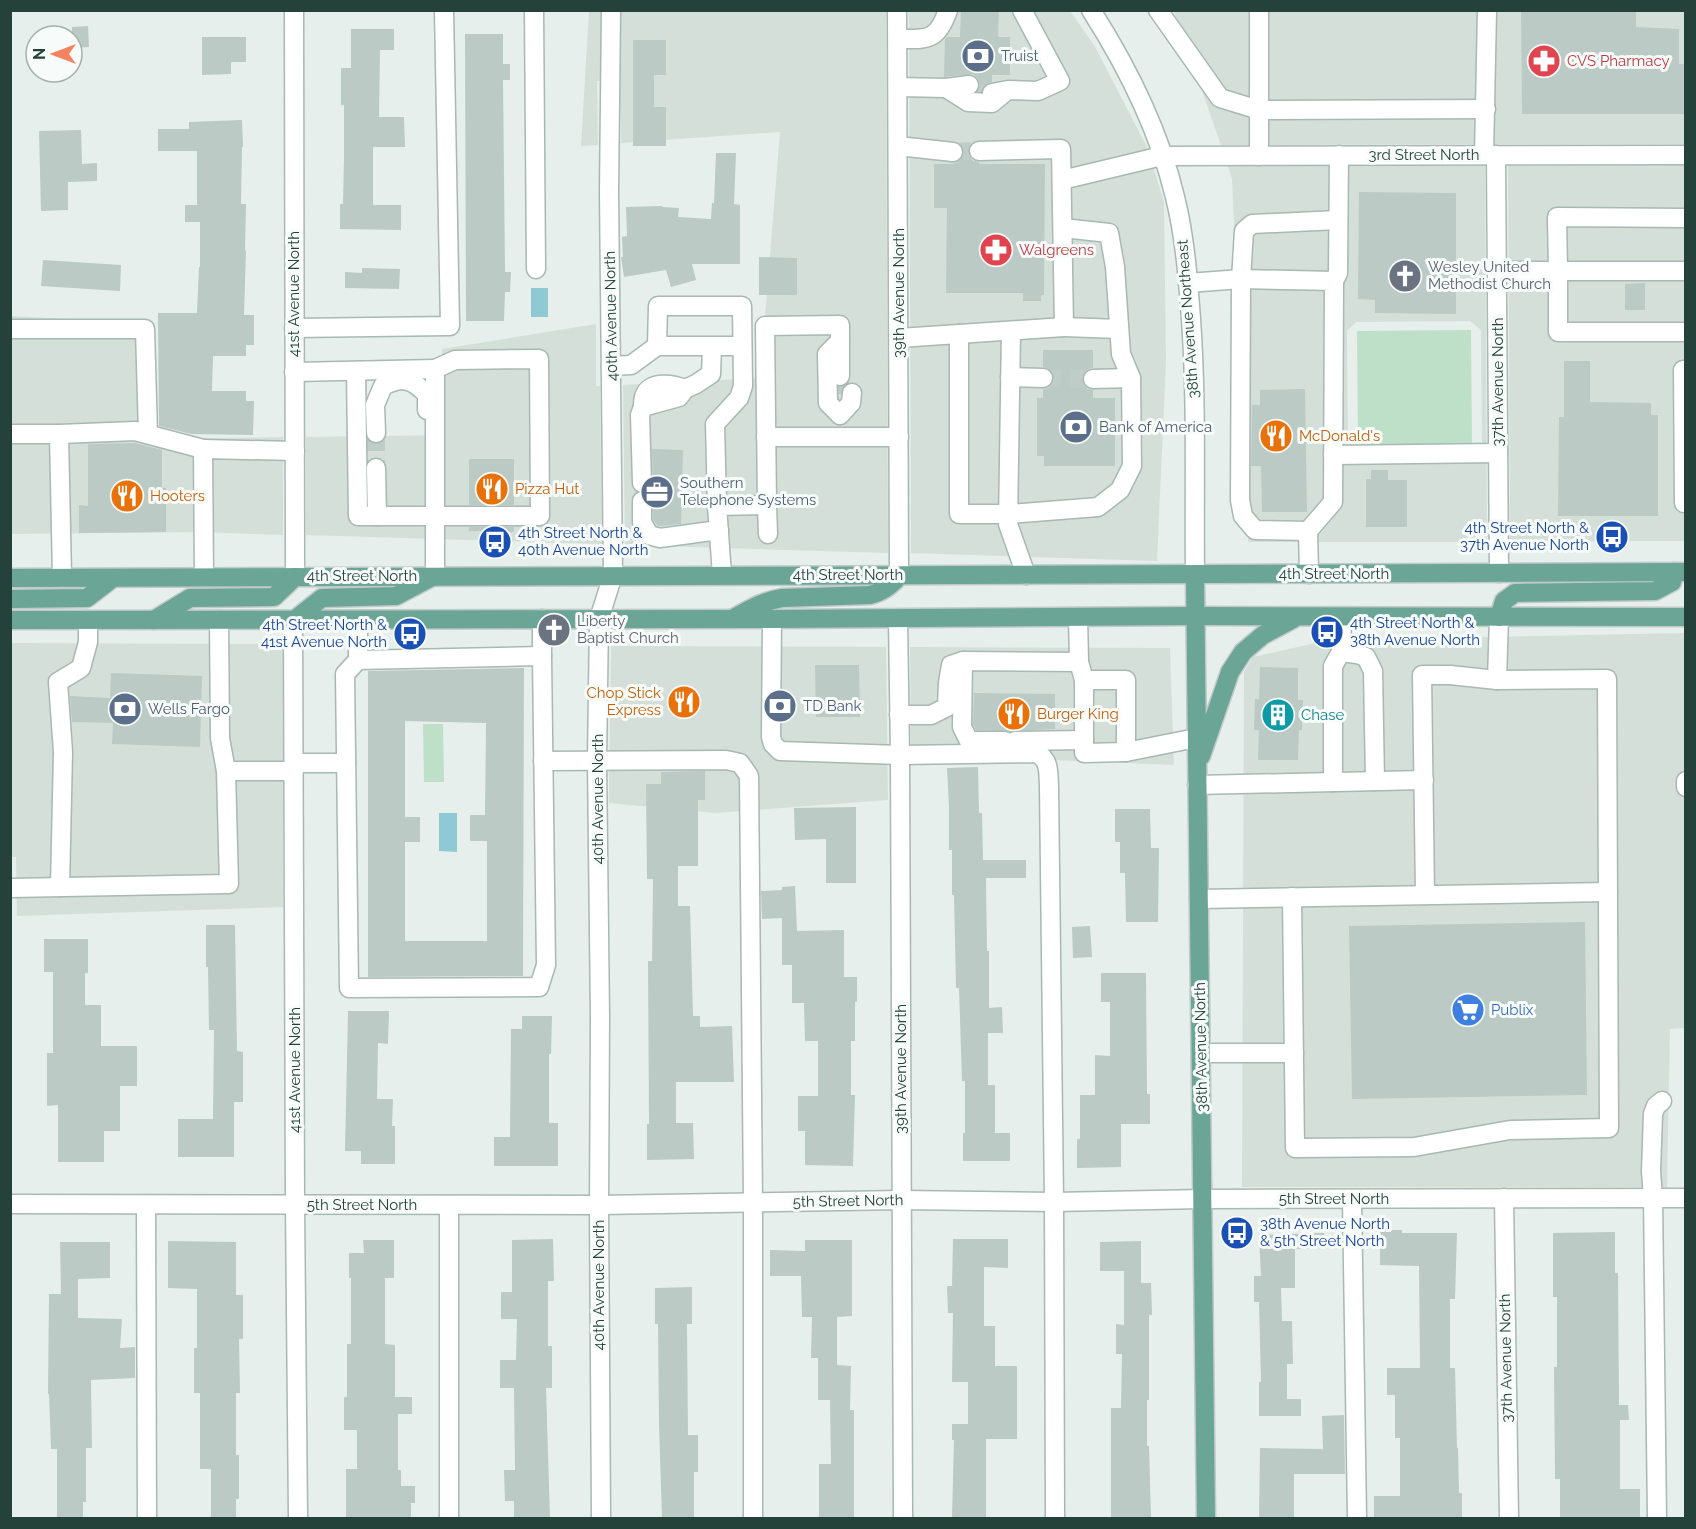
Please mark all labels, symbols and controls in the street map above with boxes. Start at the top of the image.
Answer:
north arrow [24,24,84,84]
bank icon: Truist [960,38,996,74]
pharmacy icon: CVS Pharmacy [1526,43,1562,79]
place label: Truist [1001,47,1039,65]
text: N [30,48,49,60]
place label: CVS Pharmacy [1567,52,1670,70]
street label: 3rd Street North [1368,146,1480,164]
street label: 39th Avenue North [890,228,908,358]
street label: 41st Avenue North [285,231,303,357]
pharmacy icon: Walgreens [978,232,1014,268]
street label: 38th Avenue Northeast [1173,239,1203,399]
place label: Walgreens [1019,241,1094,259]
street label: 40th Avenue North [601,251,621,381]
church icon: Wesley United Methodist Church [1387,258,1423,294]
place label: Wesley United Methodist Church [1428,258,1551,293]
street label: 37th Avenue North [1489,318,1507,446]
bank icon: Bank of America [1058,409,1094,445]
place label: Bank of America [1099,418,1212,436]
restaurant icon: McDonald's [1258,418,1294,454]
place label: McDonald's [1299,427,1380,445]
restaurant icon: Pizza Hut [474,471,510,507]
office icon: Southern Telephone Systems [639,474,675,510]
place label: Southern Telephone Systems [680,474,816,509]
restaurant icon: Hooters [109,478,145,514]
place label: Pizza Hut [515,480,579,498]
place label: Hooters [150,487,205,505]
place label: 4th Street North & 37th Avenue North [1460,519,1589,554]
bus stop icon: 4th Street North & 37th Avenue North [1594,519,1630,555]
bus stop icon: 4th Street North & 40th Avenue North [477,524,513,560]
place label: 4th Street North & 40th Avenue North [518,524,648,559]
street label: 4th Street North [1279,565,1389,583]
street label: 4th Street North [793,566,903,584]
street label: 4th Street North [307,567,417,585]
church icon: Liberty Baptist Church [536,612,572,648]
place label: Liberty Baptist Church [577,612,679,647]
bus stop icon: 4th Street North & 38th Avenue North [1309,614,1345,650]
place label: 4th Street North & 38th Avenue North [1350,614,1480,649]
place label: 4th Street North & 41st Avenue North [261,616,387,651]
bus stop icon: 4th Street North & 41st Avenue North [392,616,428,652]
place label: Chop Stick Express [587,684,661,719]
restaurant icon: Chop Stick Express [666,684,702,720]
bank icon: TD Bank [762,688,798,724]
bank icon: Wells Fargo [107,691,143,727]
restaurant icon: Burger King [996,696,1032,732]
place label: TD Bank [803,697,862,715]
building icon: Chase [1260,697,1296,733]
place label: Wells Fargo [148,700,230,718]
place label: Burger King [1037,705,1119,723]
place label: Chase [1301,706,1344,724]
street label: 40th Avenue North [589,734,607,864]
street label: 38th Avenue North [1191,982,1211,1112]
supermarket icon: Publix [1450,992,1486,1028]
place label: Publix [1491,1001,1534,1019]
street label: 39th Avenue North [892,1004,910,1134]
street label: 41st Avenue North [286,1007,304,1133]
street label: 5th Street North [1279,1190,1389,1208]
street label: 5th Street North [793,1191,903,1211]
street label: 5th Street North [307,1196,417,1214]
bus stop icon: 38th Avenue North & 5th Street North [1219,1215,1255,1251]
place label: 38th Avenue North & 5th Street North [1260,1215,1390,1250]
street label: 40th Avenue North [590,1220,608,1350]
street label: 37th Avenue North [1496,1293,1516,1423]

